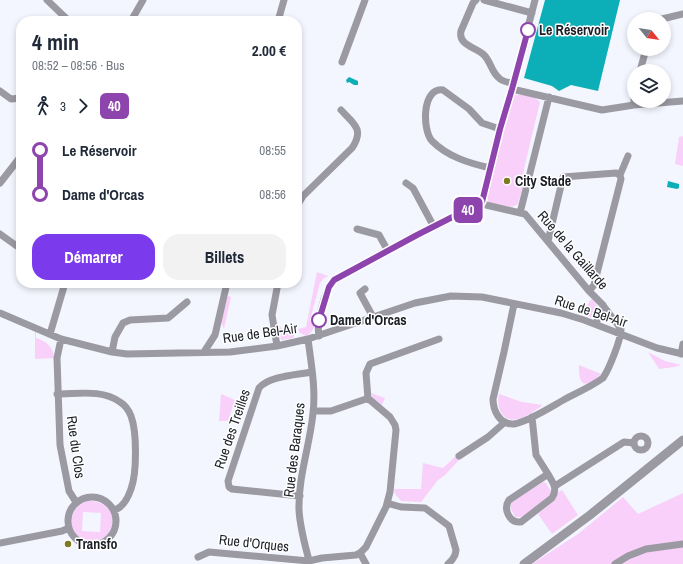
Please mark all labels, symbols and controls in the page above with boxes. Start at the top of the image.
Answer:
north arrow [627,12,671,56]
map controls [627,12,671,108]
place label: Le Réservoir [539,21,609,39]
marker: Le Réservoir [520,22,536,38]
text: 4 min [32,27,79,57]
text: 2.00 € [252,40,286,61]
text: 08:52 – 08:56 · Bus [32,57,124,74]
button: layers [627,64,671,108]
icon: walk [32,95,54,117]
icon: forward [72,95,94,117]
text: 40 [108,97,121,115]
text: 3 [60,98,66,115]
text: Le Réservoir [62,140,137,161]
text: 08:55 [259,142,286,159]
place label: City Stade [515,172,571,190]
marker: City Stade [502,176,512,186]
text: Dame d'Orcas [62,184,144,205]
text: 08:56 [259,186,286,203]
line badge: 40 [450,197,486,223]
text: 40 [462,201,474,219]
street label: Rue de la Gaillarde [534,207,612,293]
button: Démarrer [32,234,155,280]
button: Billets [163,234,286,280]
street label: Rue de Bel-Air [552,291,630,331]
place label: Dame d'Orcas [330,311,407,329]
marker: Dame d'Orcas [311,312,327,328]
street label: Rue de Bel-Air [221,319,299,347]
street label: Rue des Treilles [210,387,254,471]
street label: Rue des Baraques [279,401,309,498]
street label: Rue du Clos [63,414,89,480]
street label: Rue d'Orques [218,530,290,556]
place label: Transfo [76,535,117,553]
marker: Transfo [63,539,73,549]

